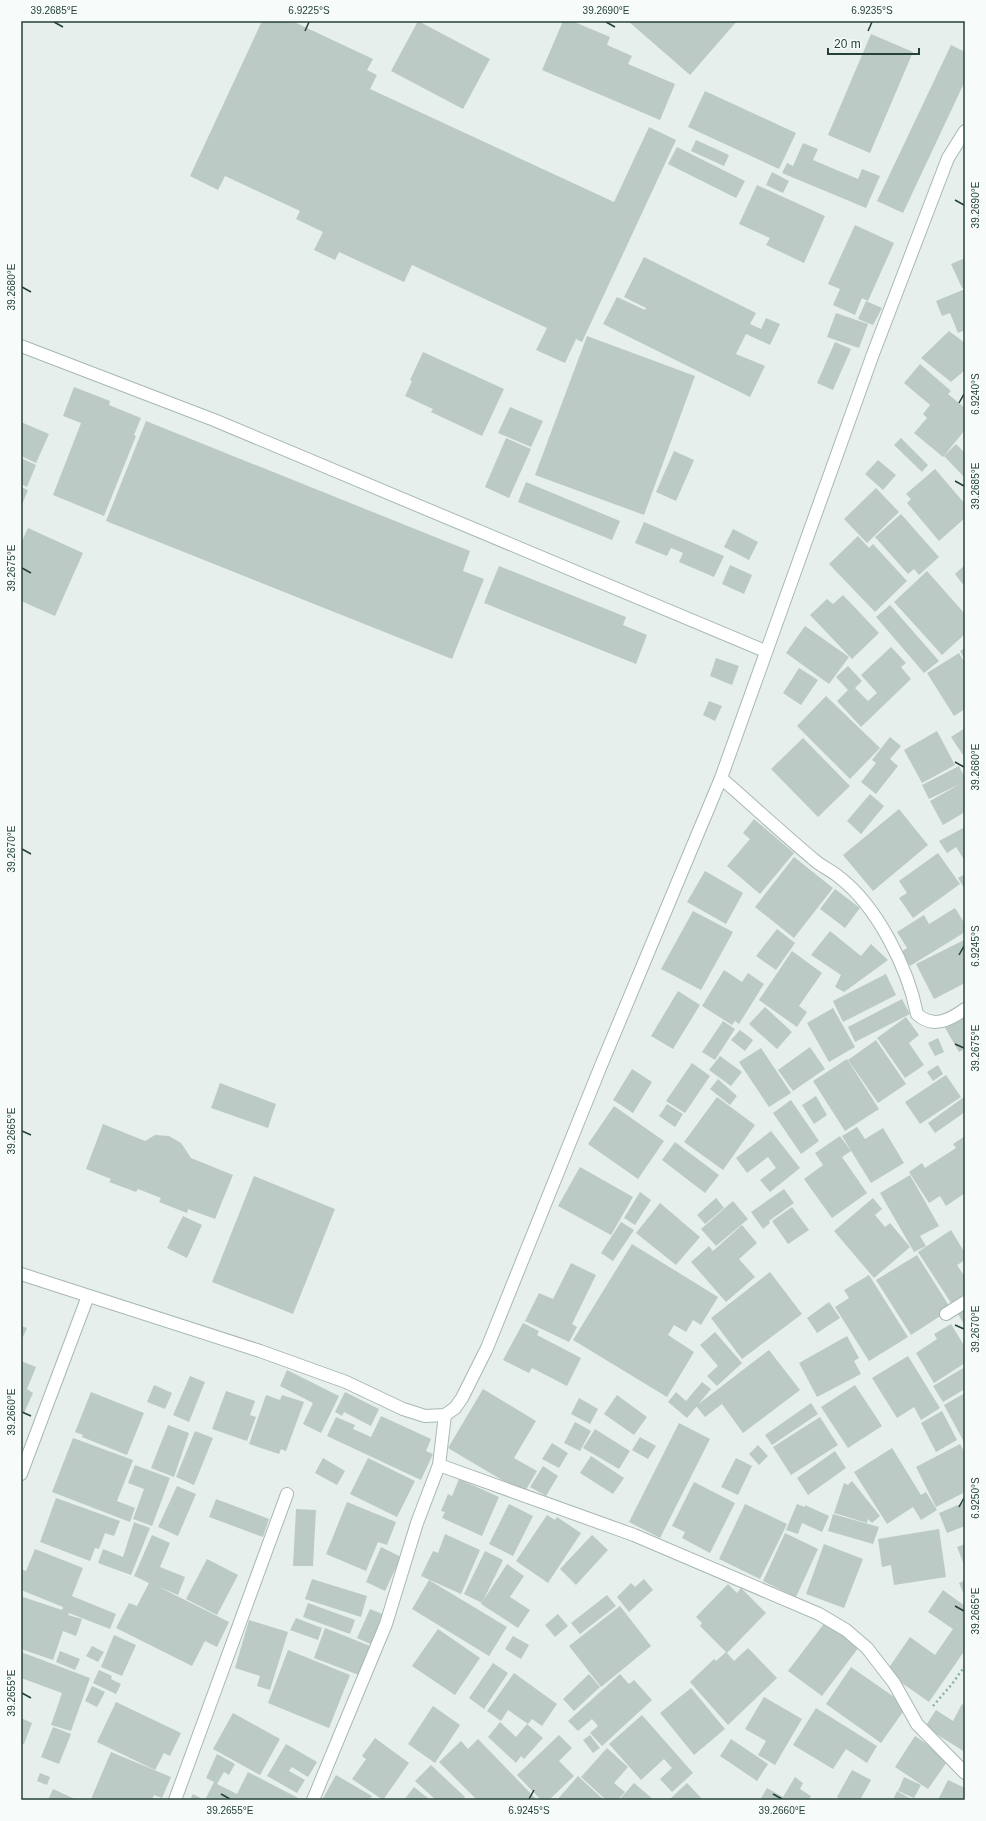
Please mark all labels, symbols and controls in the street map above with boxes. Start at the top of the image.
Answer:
text: 39.2685°E [31,5,78,16]
text: 6.9225°S [288,5,330,16]
text: 39.2690°E [583,5,630,16]
text: 6.9235°S [851,5,893,16]
scale bar [828,30,919,56]
text: 20 m [834,37,861,51]
text: 39.2690°E [970,181,981,228]
text: 39.2680°E [6,263,17,310]
text: 6.9240°S [970,373,981,415]
text: 39.2685°E [970,462,981,509]
text: 39.2675°E [6,544,17,591]
text: 39.2680°E [970,743,981,790]
text: 39.2670°E [6,825,17,872]
text: 6.9245°S [970,925,981,967]
text: 39.2675°E [970,1024,981,1071]
text: 39.2665°E [6,1107,17,1154]
text: 39.2670°E [970,1305,981,1352]
text: 39.2660°E [6,1388,17,1435]
text: 6.9250°S [970,1477,981,1519]
text: 39.2665°E [970,1587,981,1634]
text: 39.2655°E [6,1669,17,1716]
text: 39.2655°E [207,1805,254,1816]
text: 6.9245°S [508,1805,550,1816]
text: 39.2660°E [759,1805,806,1816]

